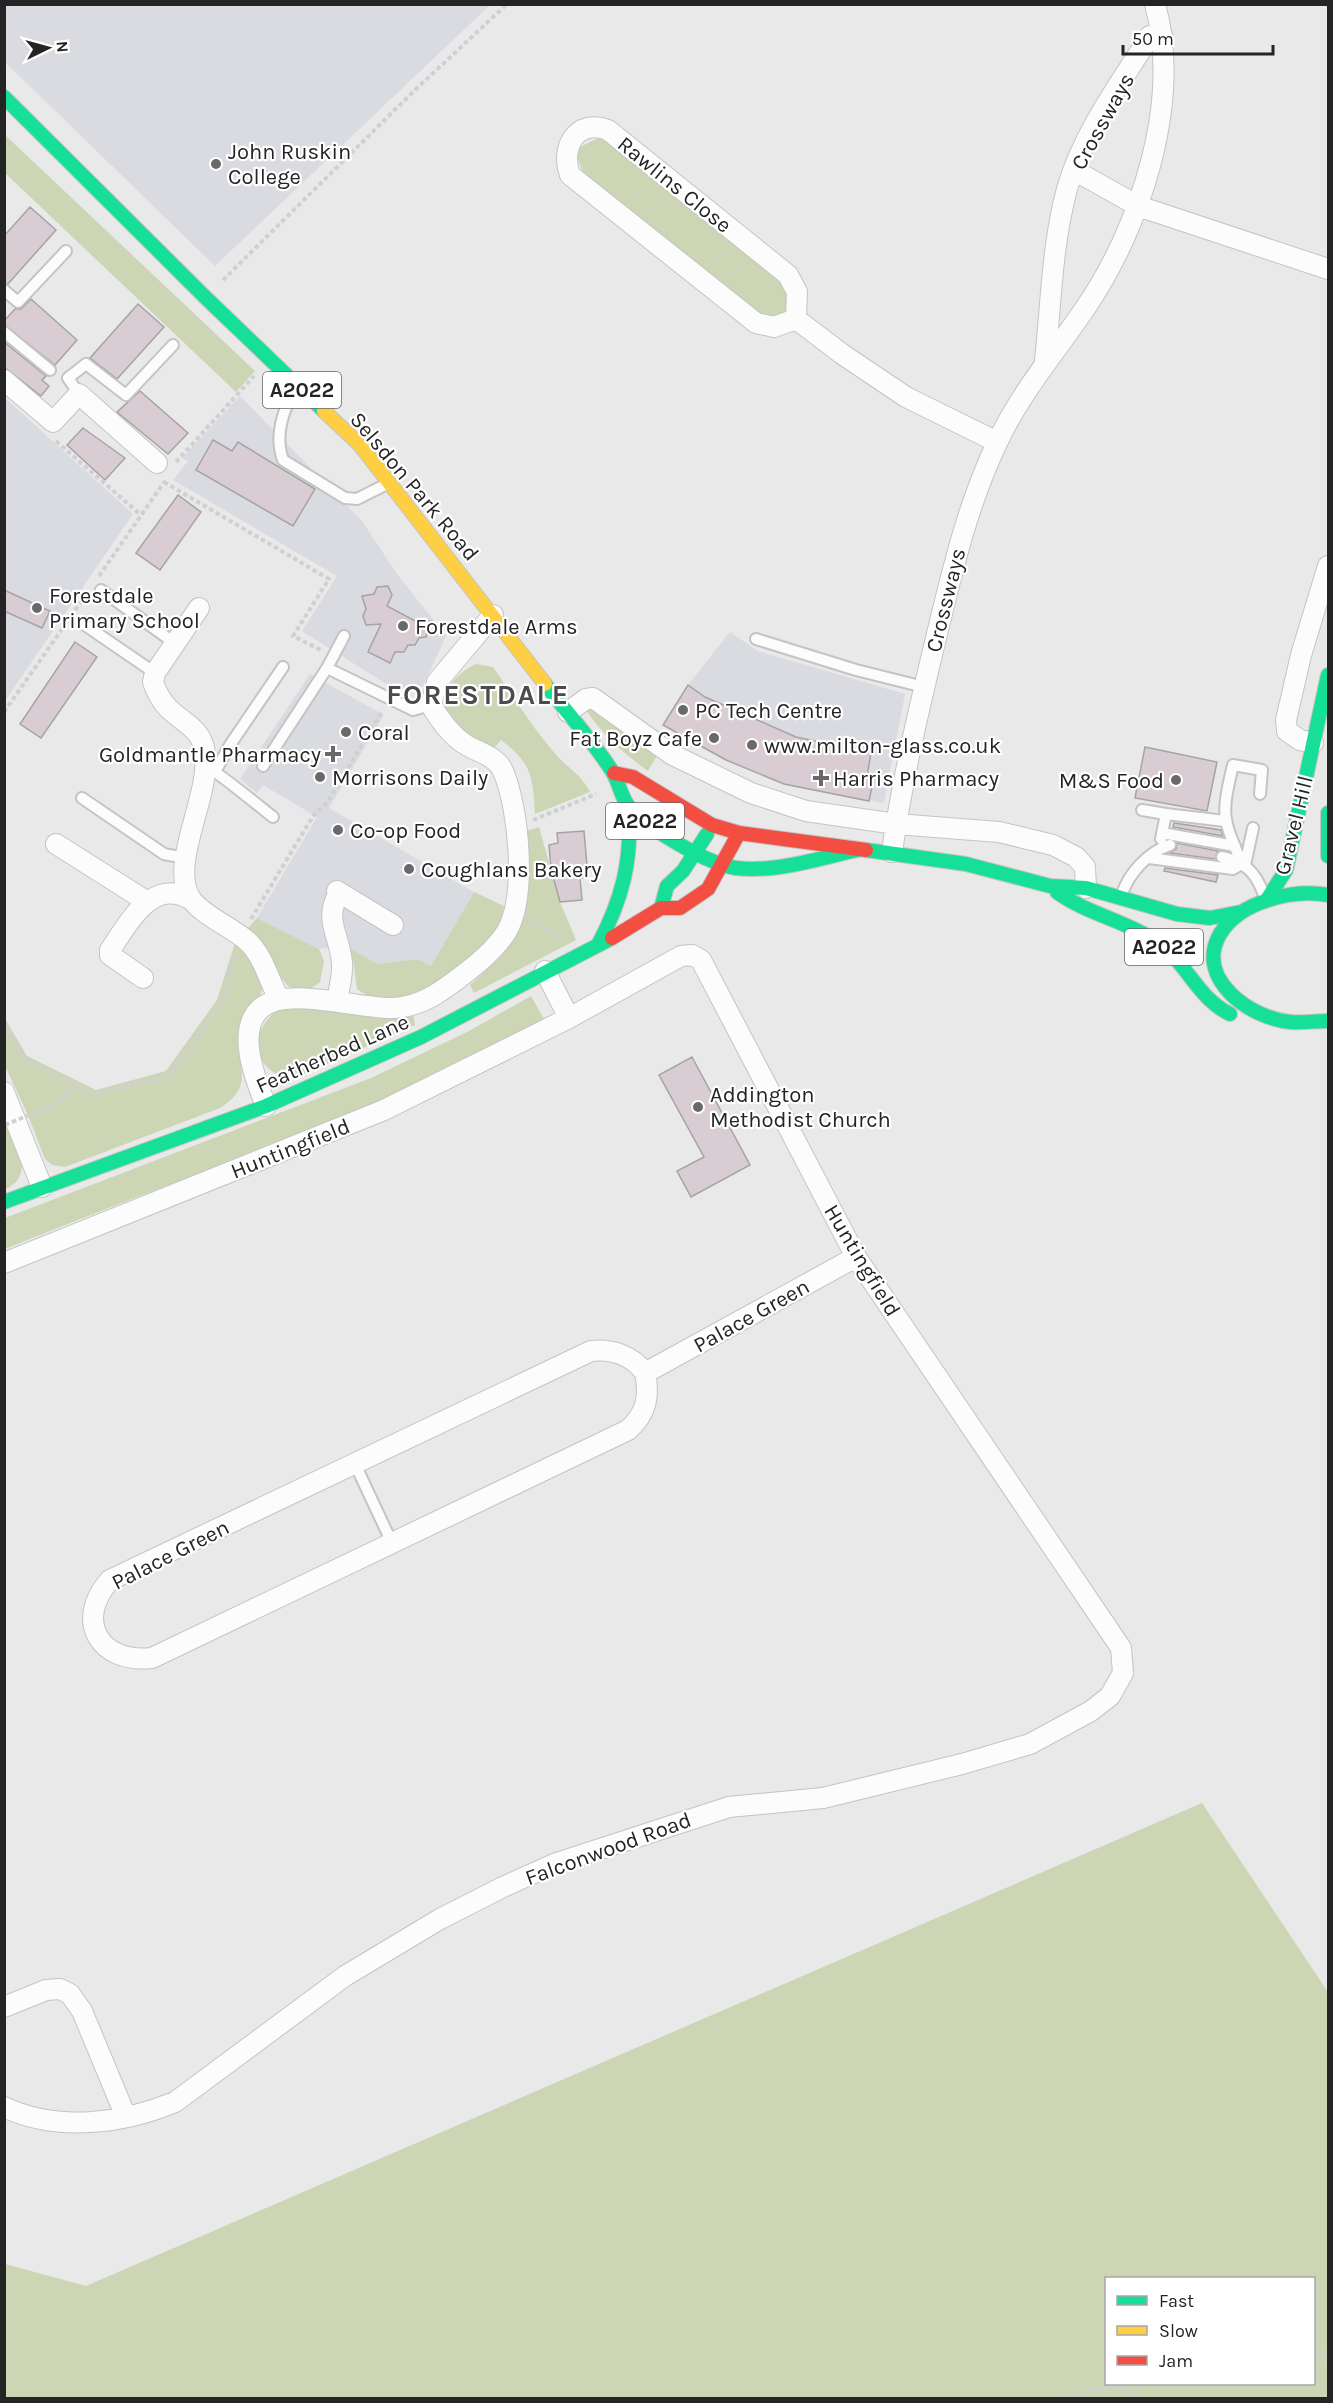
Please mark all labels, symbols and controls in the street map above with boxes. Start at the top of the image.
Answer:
north arrow [18,18,78,78]
scale bar [1123,18,1273,56]
text: 50 m [1132,28,1174,50]
text: N [52,40,72,53]
street label: Crossways [1066,69,1140,174]
street label: Rawlins Close [612,131,737,239]
place label: John Ruskin College [228,139,351,190]
marker: John Ruskin College [209,157,223,171]
road number: A2022 [263,372,341,408]
street label: Selsdon Park Road [344,407,484,566]
street label: Crossways [920,545,971,655]
place label: Forestdale Primary School [49,583,200,634]
marker: Forestdale Primary School [30,601,44,615]
place label: Forestdale Arms [415,614,578,640]
marker: Forestdale Arms [396,619,410,633]
district label: FORESTDALE [386,678,570,711]
place label: PC Tech Centre [695,698,842,724]
marker: PC Tech Centre [676,703,690,717]
place label: Coral [358,720,410,746]
marker: Coral [339,725,353,739]
place label: Fat Boyz Cafe [569,726,702,752]
marker: Fat Boyz Cafe [707,731,721,745]
place label: www.milton-glass.co.uk [764,733,1001,759]
marker: www.milton-glass.co.uk [745,738,759,752]
place label: Goldmantle Pharmacy [99,742,321,768]
marker: Goldmantle Pharmacy [326,747,340,761]
place label: Morrisons Daily [332,765,488,791]
place label: Harris Pharmacy [833,766,999,792]
place label: M&S Food [1059,768,1164,794]
marker: Morrisons Daily [313,770,327,784]
marker: Harris Pharmacy [814,771,828,785]
marker: M&S Food [1169,773,1183,787]
street label: Gravel Hill [1269,773,1319,878]
road number: A2022 [606,803,684,839]
place label: Co-op Food [350,818,461,844]
marker: Co-op Food [331,823,345,837]
place label: Coughlans Bakery [421,857,602,883]
marker: Coughlans Bakery [402,862,416,876]
road number: A2022 [1125,929,1203,965]
street label: Featherbed Lane [252,1009,413,1099]
place label: Addington Methodist Church [710,1082,891,1133]
marker: Addington Methodist Church [691,1100,705,1114]
street label: Huntingfield [227,1113,354,1185]
street label: Huntingfield [818,1200,906,1321]
street label: Palace Green [689,1273,814,1358]
street label: Palace Green [107,1514,234,1596]
street label: Falconwood Road [522,1807,695,1891]
legend [1105,2277,1315,2385]
text: Fast [1159,2290,1194,2312]
text: Slow [1159,2320,1198,2342]
text: Jam [1159,2350,1193,2372]

